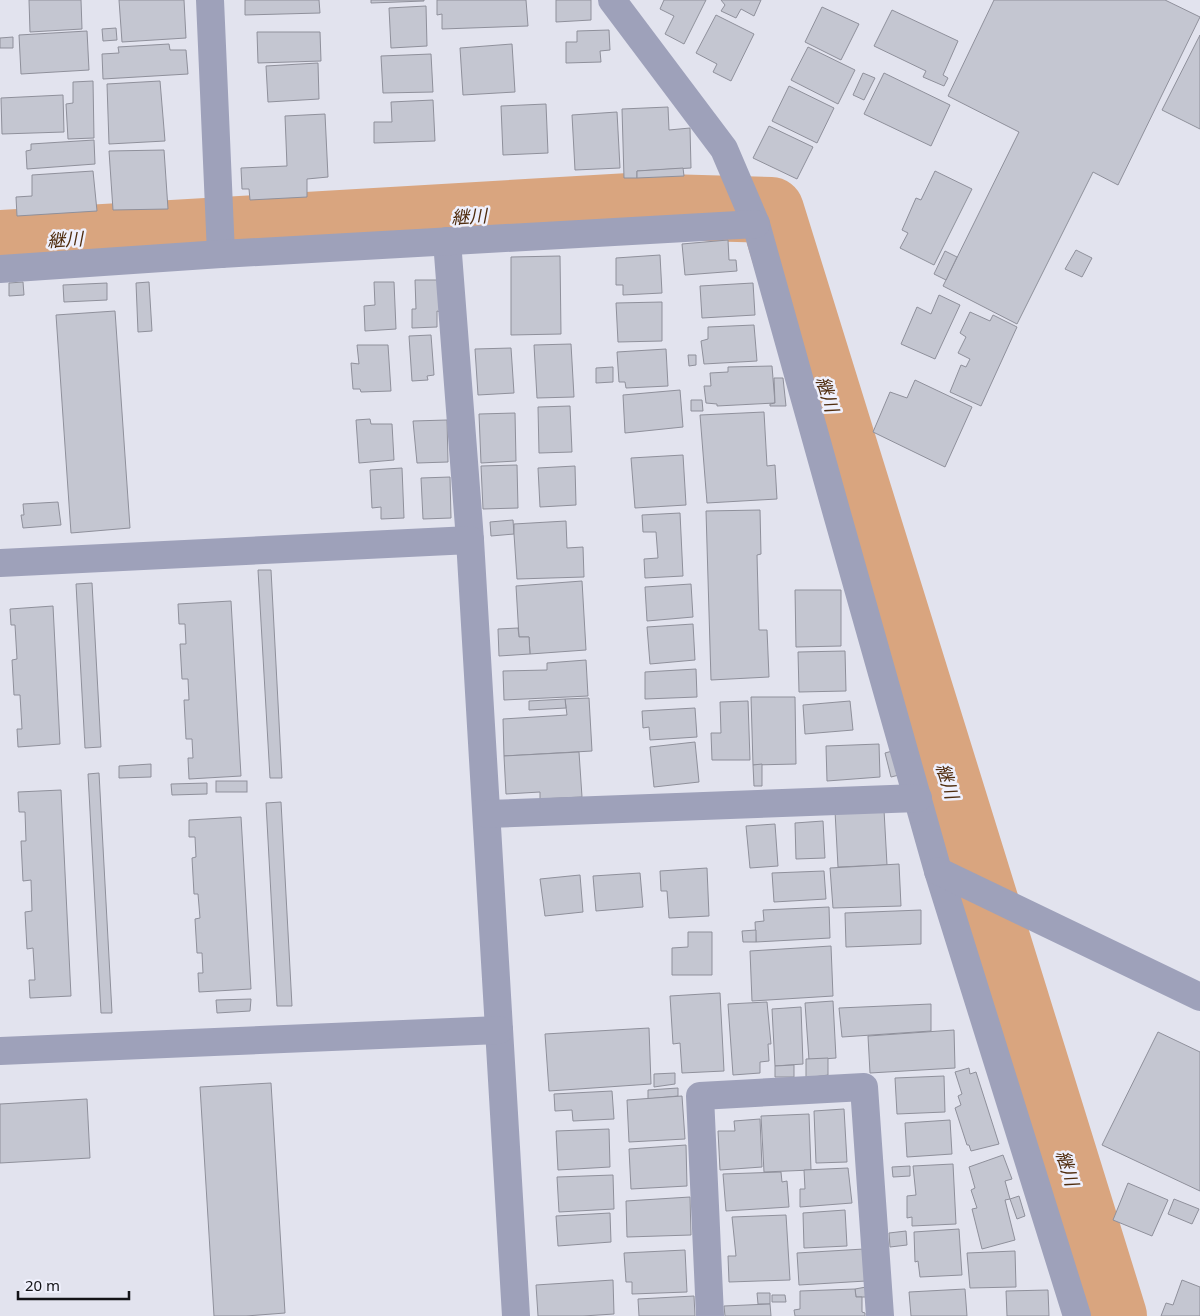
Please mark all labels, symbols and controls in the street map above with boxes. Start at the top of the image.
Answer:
water label: 継川 [450,203,490,229]
water label: 継川 [46,226,86,252]
water label: 継川 [811,373,845,417]
water label: 継川 [931,760,965,804]
water label: 継川 [1051,1147,1085,1191]
scale bar [18,1268,129,1300]
text: 20 m [25,1275,60,1295]

